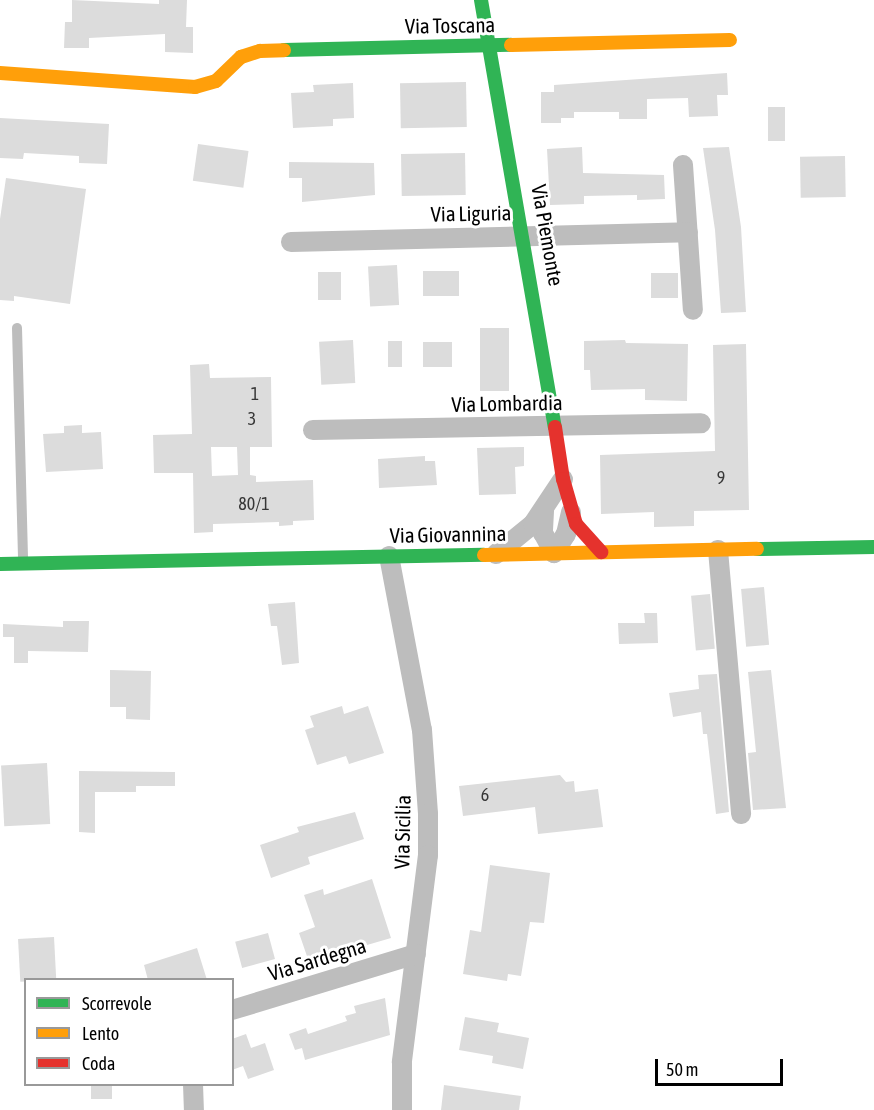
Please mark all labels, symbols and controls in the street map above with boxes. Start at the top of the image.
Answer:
street label: Via Toscana [405,12,495,38]
street label: Via Piemonte [527,182,569,288]
street label: Via Liguria [430,200,512,226]
house number: 1 [251,383,259,405]
street label: Via Lombardia [451,389,563,417]
house number: 3 [248,408,256,430]
house number: 9 [717,467,725,489]
house number: 80/1 [238,493,270,515]
street label: Via Giovannina [389,520,507,548]
house number: 6 [481,784,489,806]
street label: Via Sicilia [389,795,415,869]
street label: Via Sardegna [265,932,369,986]
legend [24,978,234,1086]
text: Scorrevole [82,993,152,1014]
text: Lento [82,1023,119,1044]
scale bar [658,1047,786,1085]
text: Coda [82,1053,115,1074]
text: 50 m [666,1059,698,1080]

